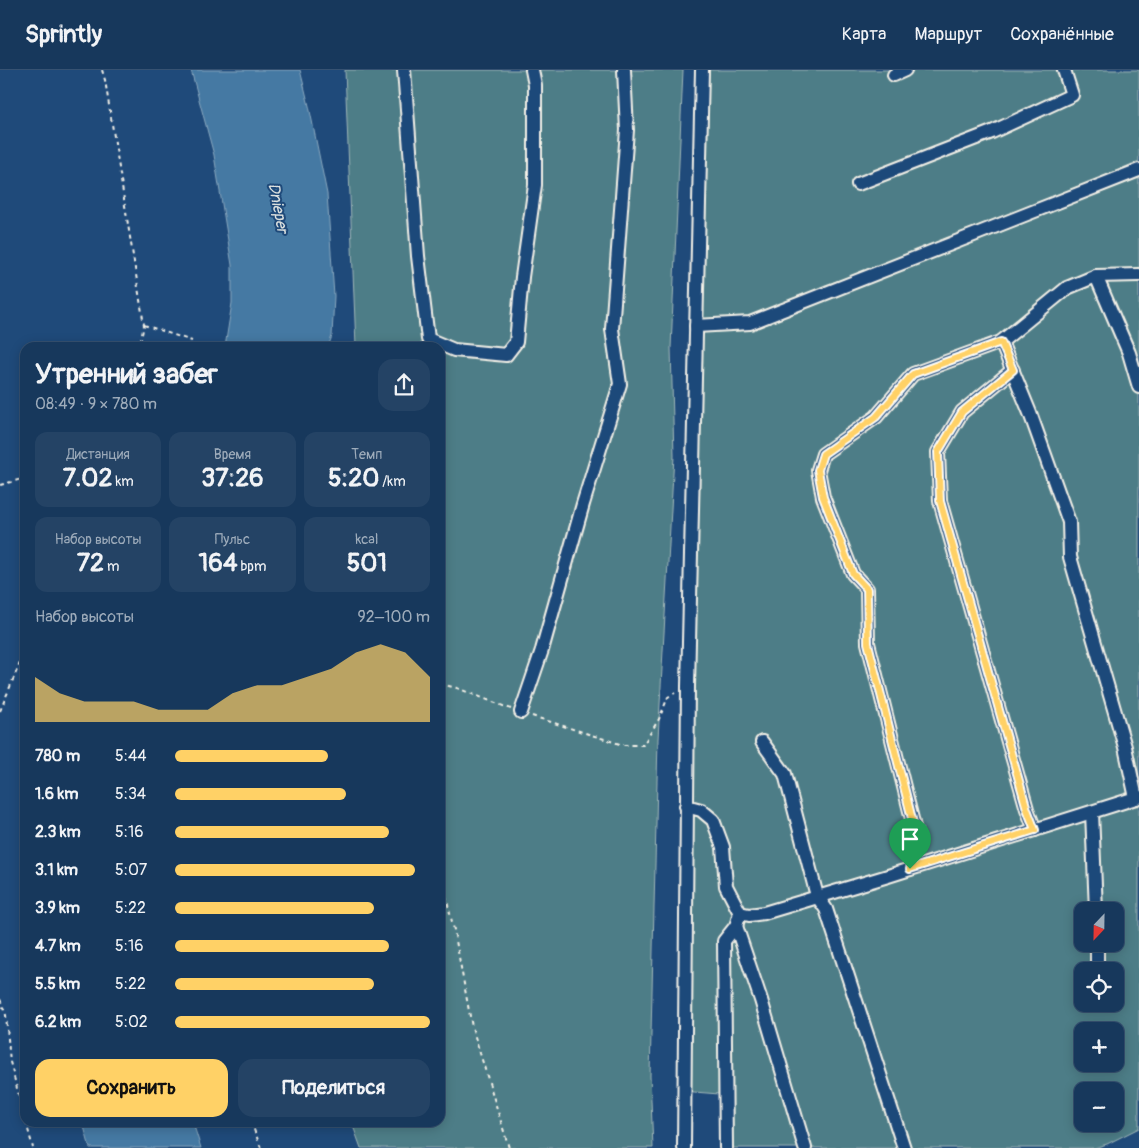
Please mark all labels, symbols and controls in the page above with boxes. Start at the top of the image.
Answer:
text: Sprintly [25,20,102,49]
text: Карта [842,23,886,46]
text: Маршрут [914,23,982,46]
text: Сохранённые [1010,23,1114,46]
water label: Dnieper [263,181,293,237]
text: Утренний забег [35,357,218,392]
button: share [378,359,430,411]
text: 08:49 · 9 × 780 m [35,394,157,414]
text: Дистанция [66,446,130,463]
text: Время [214,446,251,463]
text: Темп [351,446,382,463]
text: 7.02 [63,463,112,494]
text: 37:26 [201,463,264,494]
text: 5:20 [328,463,379,494]
text: km [112,473,134,490]
text: /km [379,473,406,490]
text: Набор высоты [55,531,142,548]
text: Пульс [215,531,250,548]
text: kcal [355,531,378,548]
text: 72 [77,548,104,579]
text: 164 [199,548,237,579]
text: 501 [347,548,387,579]
text: m [104,558,120,575]
text: bpm [237,558,266,575]
text: Набор высоты [35,607,134,627]
text: 92–100 m [358,607,430,627]
text: 780 m [35,746,80,766]
text: 5:44 [115,746,147,766]
text: 1.6 km [35,784,78,804]
text: 5:34 [115,784,146,804]
pin [889,818,931,869]
text: 2.3 km [35,822,81,842]
text: 5:16 [115,822,144,842]
icon: arrive [896,825,924,853]
text: 3.1 km [35,860,78,880]
text: 5:07 [115,860,147,880]
text: 3.9 km [35,898,80,918]
text: 5:22 [115,898,146,918]
north arrow [1074,902,1124,952]
map controls [1074,902,1124,1132]
text: 4.7 km [35,936,81,956]
text: 5:16 [115,936,144,956]
button: locate [1074,962,1124,1012]
text: 5.5 km [35,974,80,994]
text: 5:22 [115,974,146,994]
text: 6.2 km [35,1012,81,1032]
text: 5:02 [115,1012,148,1032]
button: + [1074,1022,1124,1072]
button: Сохранить [35,1059,228,1117]
button: Поделиться [238,1059,430,1117]
button: − [1074,1082,1124,1132]

